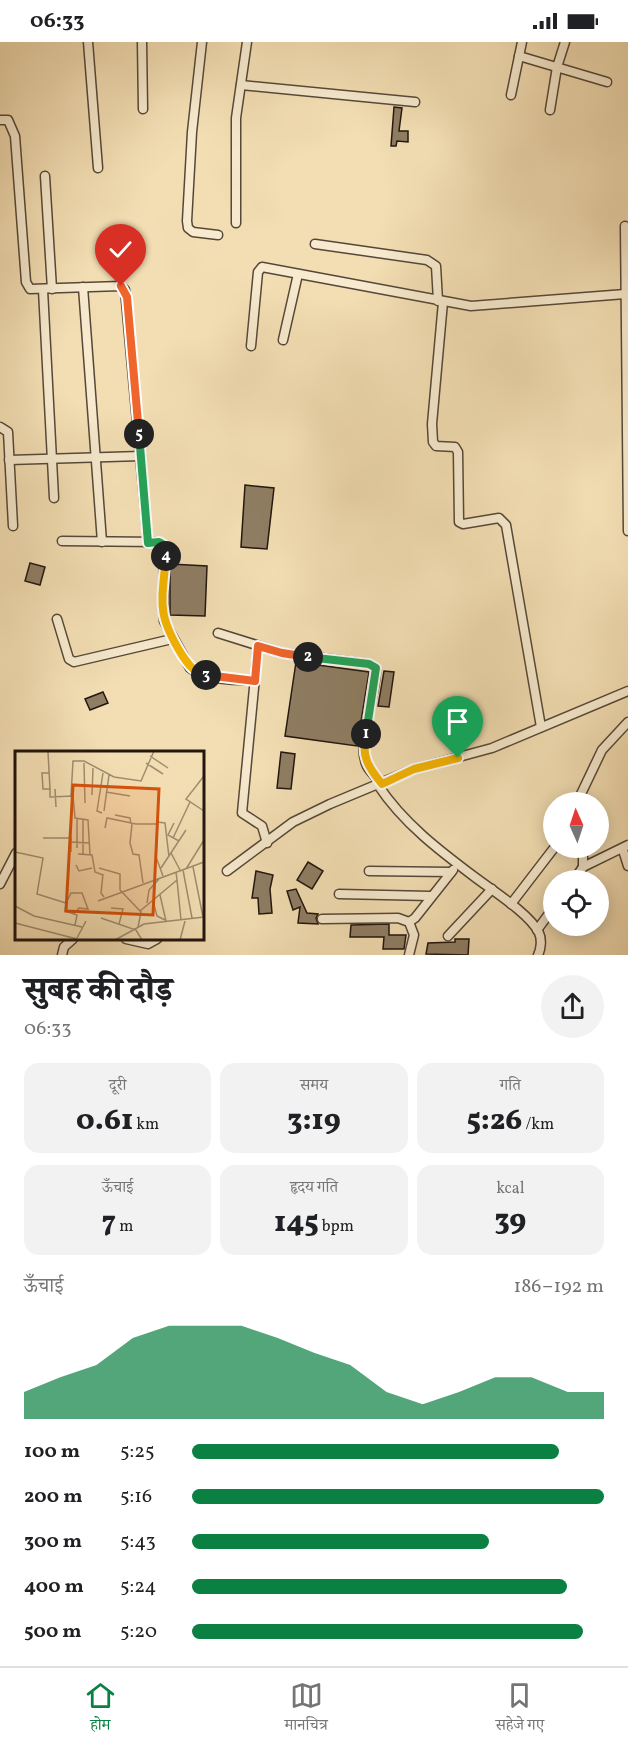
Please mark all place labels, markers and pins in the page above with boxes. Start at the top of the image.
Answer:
pin [95,224,146,286]
pin: 5 [124,419,154,449]
pin: 4 [151,541,181,571]
pin: 2 [293,642,323,672]
pin: 3 [191,660,221,690]
pin [432,696,483,758]
pin: 1 [351,719,381,749]

